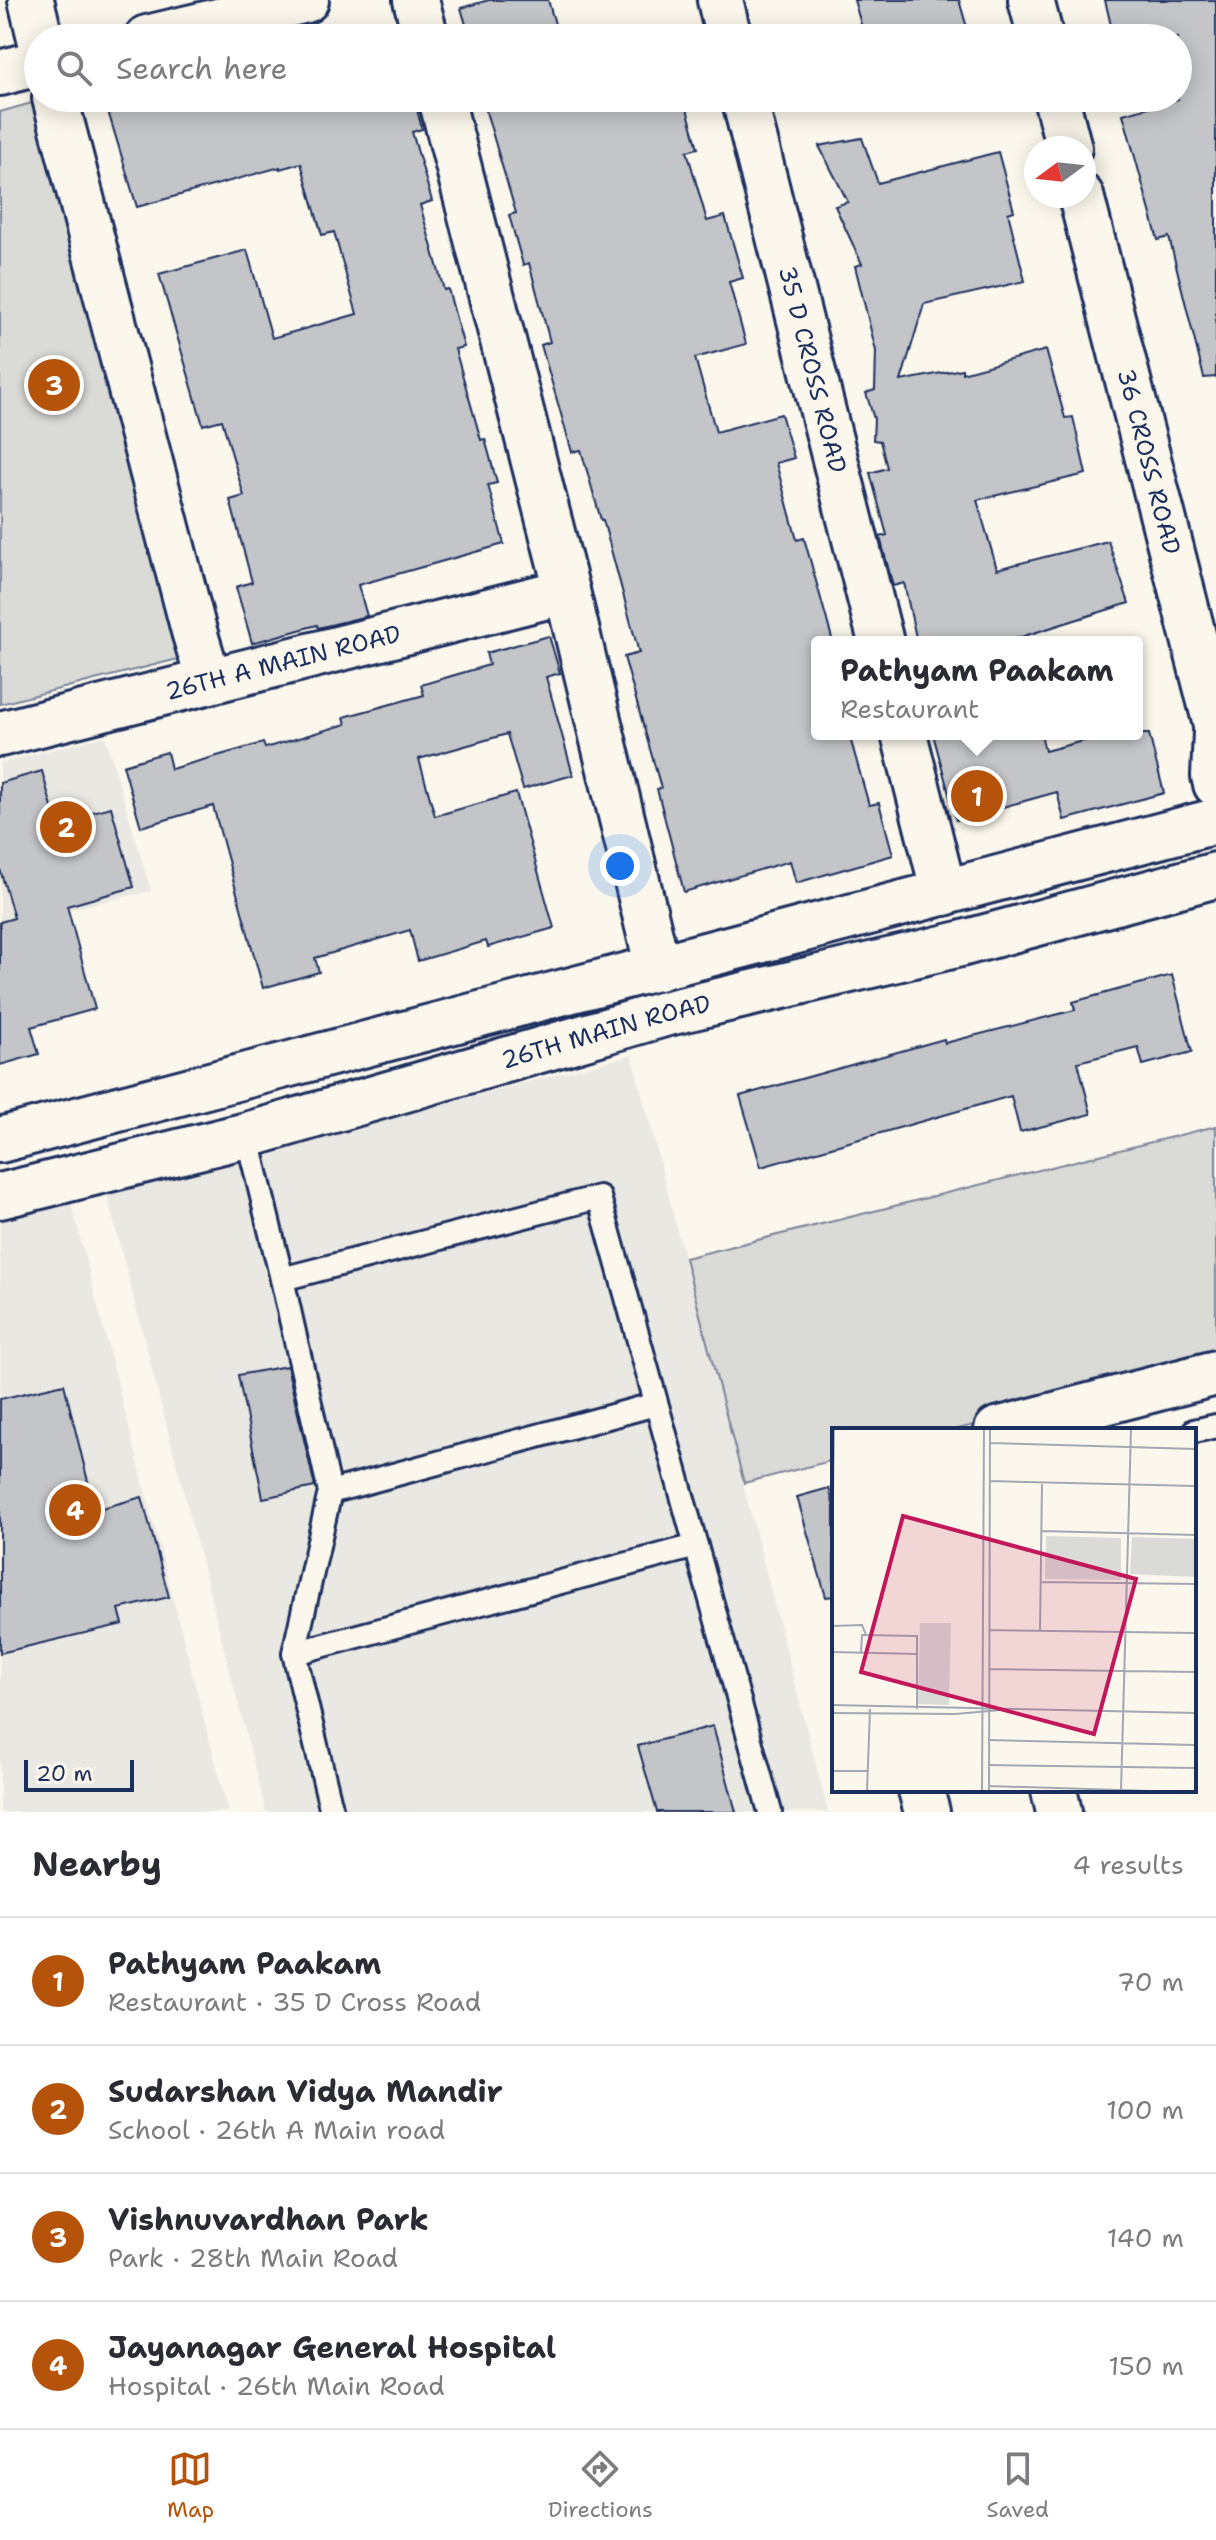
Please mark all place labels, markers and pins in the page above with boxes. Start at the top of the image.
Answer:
pin: 3 [28,355,80,415]
pin: 1 [951,766,1003,826]
pin: 2 [40,797,92,857]
pin: 4 [49,1480,101,1540]

